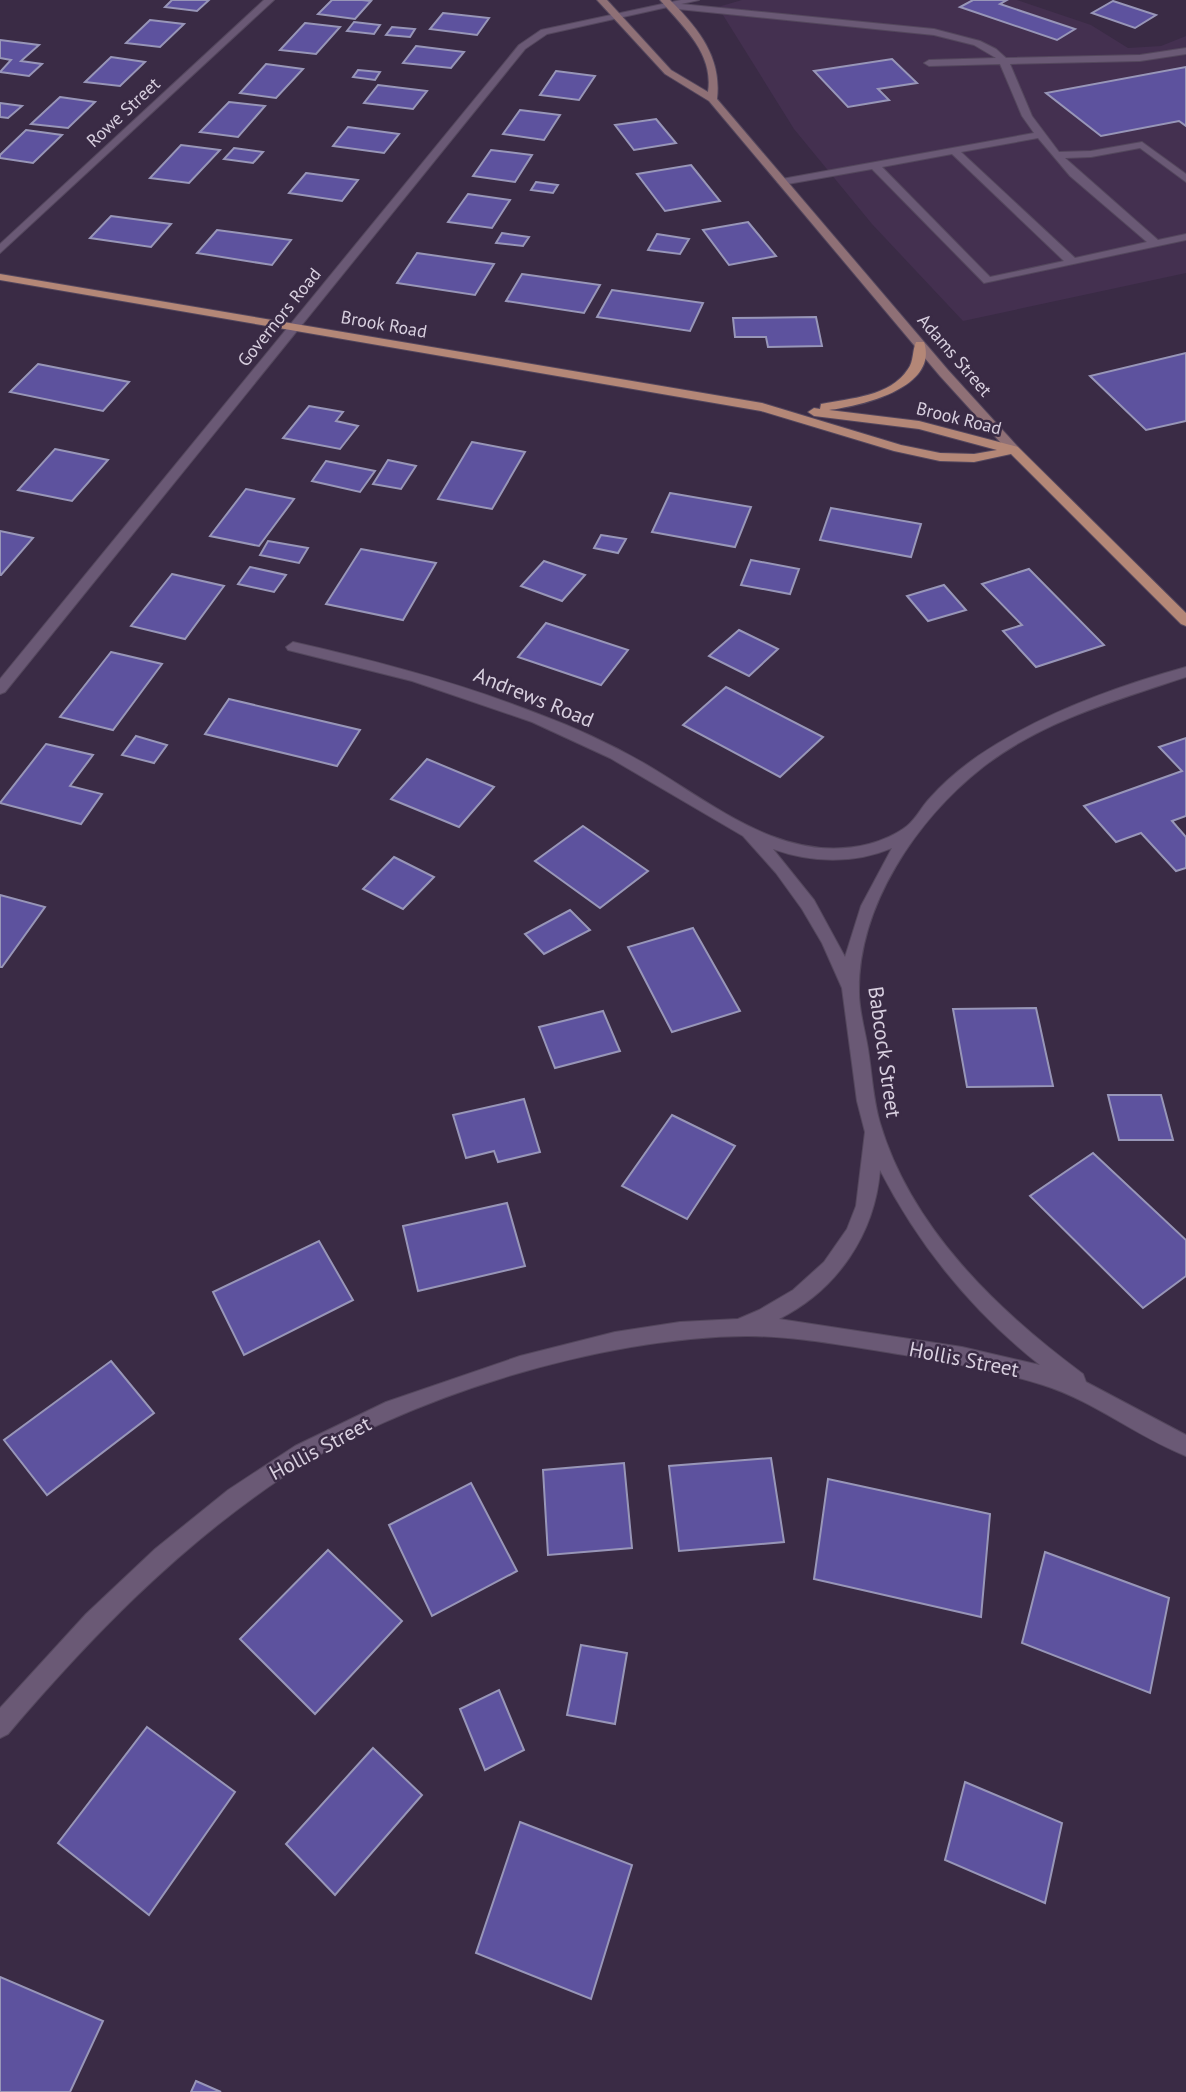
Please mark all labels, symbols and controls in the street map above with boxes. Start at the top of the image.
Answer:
street label: Rowe Street [81,72,165,152]
street label: Governors Road [232,263,326,371]
street label: Brook Road [339,305,429,343]
street label: Adams Street [913,309,997,401]
street label: Brook Road [914,396,1004,440]
street label: Andrews Road [470,661,598,733]
street label: Babcock Street [862,985,908,1119]
street label: Hollis Street [907,1335,1021,1383]
street label: Hollis Street [265,1410,375,1486]

